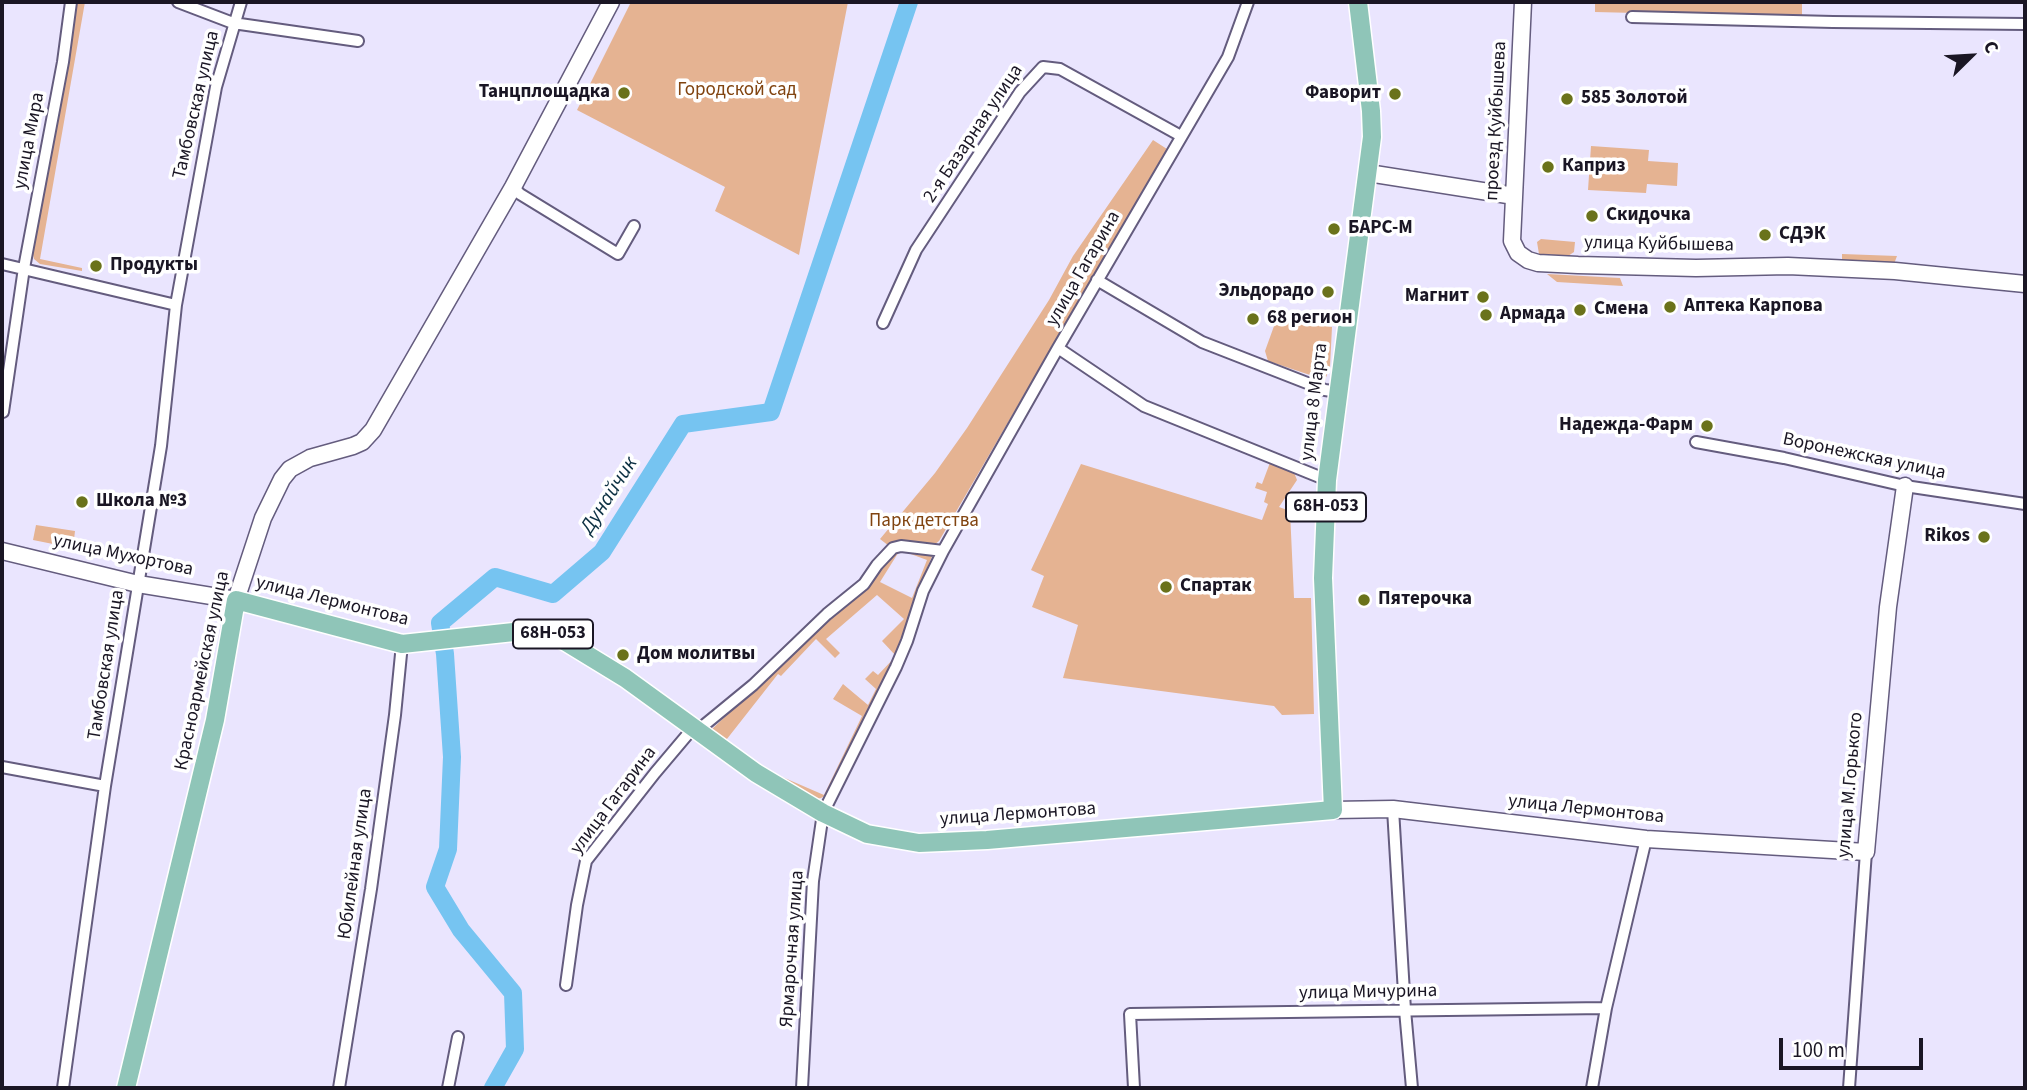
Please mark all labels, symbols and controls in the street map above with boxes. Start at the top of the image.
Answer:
north arrow [1936,21,2006,91]
street label: Тамбовская улица [169,29,225,181]
text: С [1976,37,2005,58]
street label: проезд Куйбышева [1481,41,1513,201]
street label: 2-я Базарная улица [919,61,1029,207]
park label: Городской сад [677,80,797,102]
place label: Танцплощадка [479,82,610,104]
place label: Фаворит [1305,83,1381,105]
marker: Танцплощадка [616,85,632,101]
marker: Фаворит [1387,86,1403,102]
place label: 585 Золотой [1581,88,1688,110]
street label: улица Мира [9,91,51,191]
marker: 585 Золотой [1559,91,1575,107]
place label: Каприз [1562,156,1626,178]
marker: Каприз [1540,159,1556,175]
place label: Скидочка [1606,205,1691,227]
street label: улица Гагарина [1042,207,1126,331]
marker: Скидочка [1584,208,1600,224]
place label: БАРС-М [1348,218,1413,240]
marker: БАРС-М [1326,221,1342,237]
place label: СДЭК [1779,224,1826,246]
marker: СДЭК [1757,227,1773,243]
street label: улица Куйбышева [1584,232,1734,258]
place label: Продукты [110,255,198,277]
marker: Продукты [88,258,104,274]
place label: Эльдорадо [1219,281,1314,303]
marker: Эльдорадо [1320,284,1336,300]
place label: Магнит [1405,286,1469,308]
marker: Магнит [1475,289,1491,305]
place label: Аптека Карпова [1684,296,1823,318]
place label: Смена [1594,299,1649,321]
marker: Аптека Карпова [1662,299,1678,315]
marker: Смена [1572,302,1588,318]
place label: Армада [1500,304,1566,326]
marker: Армада [1478,307,1494,323]
place label: 68 регион [1267,308,1352,330]
marker: 68 регион [1245,311,1261,327]
street label: улица 8 Марта [1296,342,1334,462]
place label: Надежда-Фарм [1559,415,1693,437]
marker: Надежда-Фарм [1699,418,1715,434]
street label: Воронежская улица [1780,429,1948,485]
water label: Дунайчик [576,453,644,539]
place label: Школа №3 [96,491,187,513]
road number: 68Н-053 [1286,492,1366,522]
marker: Школа №3 [74,494,90,510]
park label: Парк детства [869,511,979,533]
place label: Rikos [1924,526,1970,548]
marker: Rikos [1976,529,1992,545]
street label: улица Мухортова [51,530,195,582]
street label: Красноармейская улица [171,569,235,773]
street label: улица Лермонтова [253,572,411,632]
place label: Спартак [1180,576,1252,598]
marker: Спартак [1158,579,1174,595]
street label: Тамбовская улица [84,588,130,742]
place label: Пятерочка [1378,589,1472,611]
marker: Пятерочка [1356,592,1372,608]
road number: 68Н-053 [513,620,593,648]
place label: Дом молитвы [637,644,755,666]
marker: Дом молитвы [615,647,631,663]
street label: улица М.Горького [1833,711,1869,859]
street label: улица Гагарина [566,743,662,859]
street label: Юбилейная улица [334,787,378,941]
street label: улица Лермонтова [1507,790,1665,830]
street label: улица Лермонтова [939,798,1097,832]
street label: Ярмарочная улица [776,870,810,1028]
street label: улица Мичурина [1299,980,1437,1006]
scale bar [1782,1024,1926,1068]
text: 100 m [1792,1035,1845,1065]

